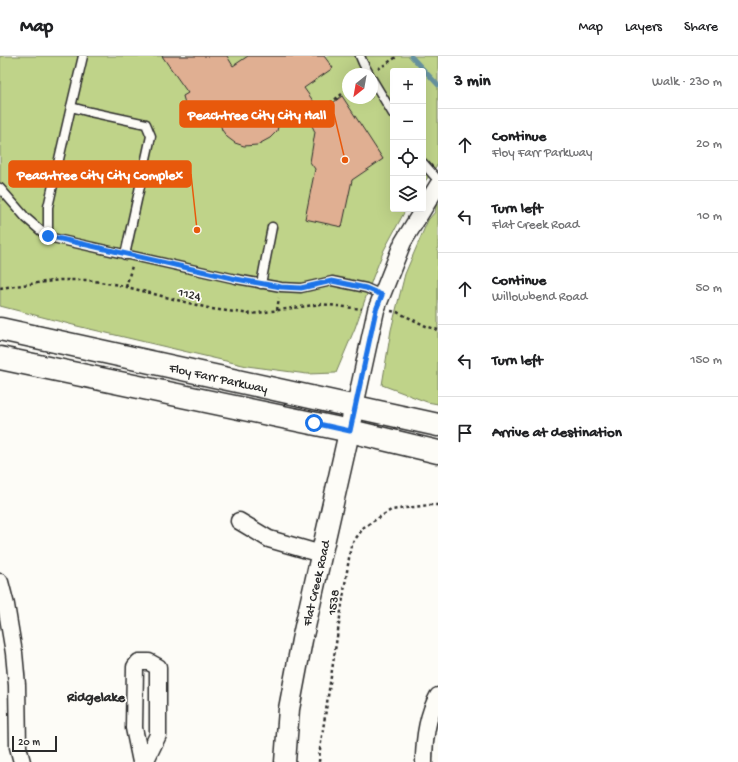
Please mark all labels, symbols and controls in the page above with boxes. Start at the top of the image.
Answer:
text: Map [20,16,53,39]
text: Map [579,19,603,36]
text: Layers [625,19,662,36]
text: Share [684,19,718,36]
north arrow [342,68,378,104]
map controls [390,68,426,212]
button: + [390,68,426,104]
text: 3 min [454,72,491,92]
text: Walk · 230 m [652,75,722,90]
callout: Peachtree City City Hall [180,101,334,127]
button: − [390,104,426,140]
text: Peachtree City City Hall [187,108,326,125]
text: Continue [492,128,546,146]
icon: ahead [454,134,476,156]
text: 20 m [696,137,722,152]
button: locate [390,140,426,176]
text: Floy Farr Parkway [492,146,592,161]
callout: Peachtree City City Complex [9,161,191,187]
text: Peachtree City City Complex [16,168,184,185]
button: layers [390,176,426,212]
text: Turn left [492,200,543,218]
icon: left [454,206,476,228]
text: 10 m [697,209,722,224]
text: Flat Creek Road [492,218,579,233]
route end [39,227,57,245]
text: Continue [492,272,546,290]
icon: ahead [454,278,476,300]
text: 50 m [695,281,722,296]
street label: 1124 [175,285,202,305]
text: Willowbend Road [492,290,587,305]
icon: left [454,350,476,372]
text: Turn left [492,352,543,370]
text: 150 m [690,353,722,368]
street label: Floy Farr Parkway [167,361,270,398]
route start [305,414,323,432]
icon: arrive [454,422,476,444]
text: Arrive at destination [492,424,622,442]
street label: Flat Creek Road [300,538,335,629]
street label: 1538 [325,588,344,617]
district label: Ridgelake [66,690,126,707]
scale bar [12,734,57,753]
text: 20 m [18,737,40,749]

